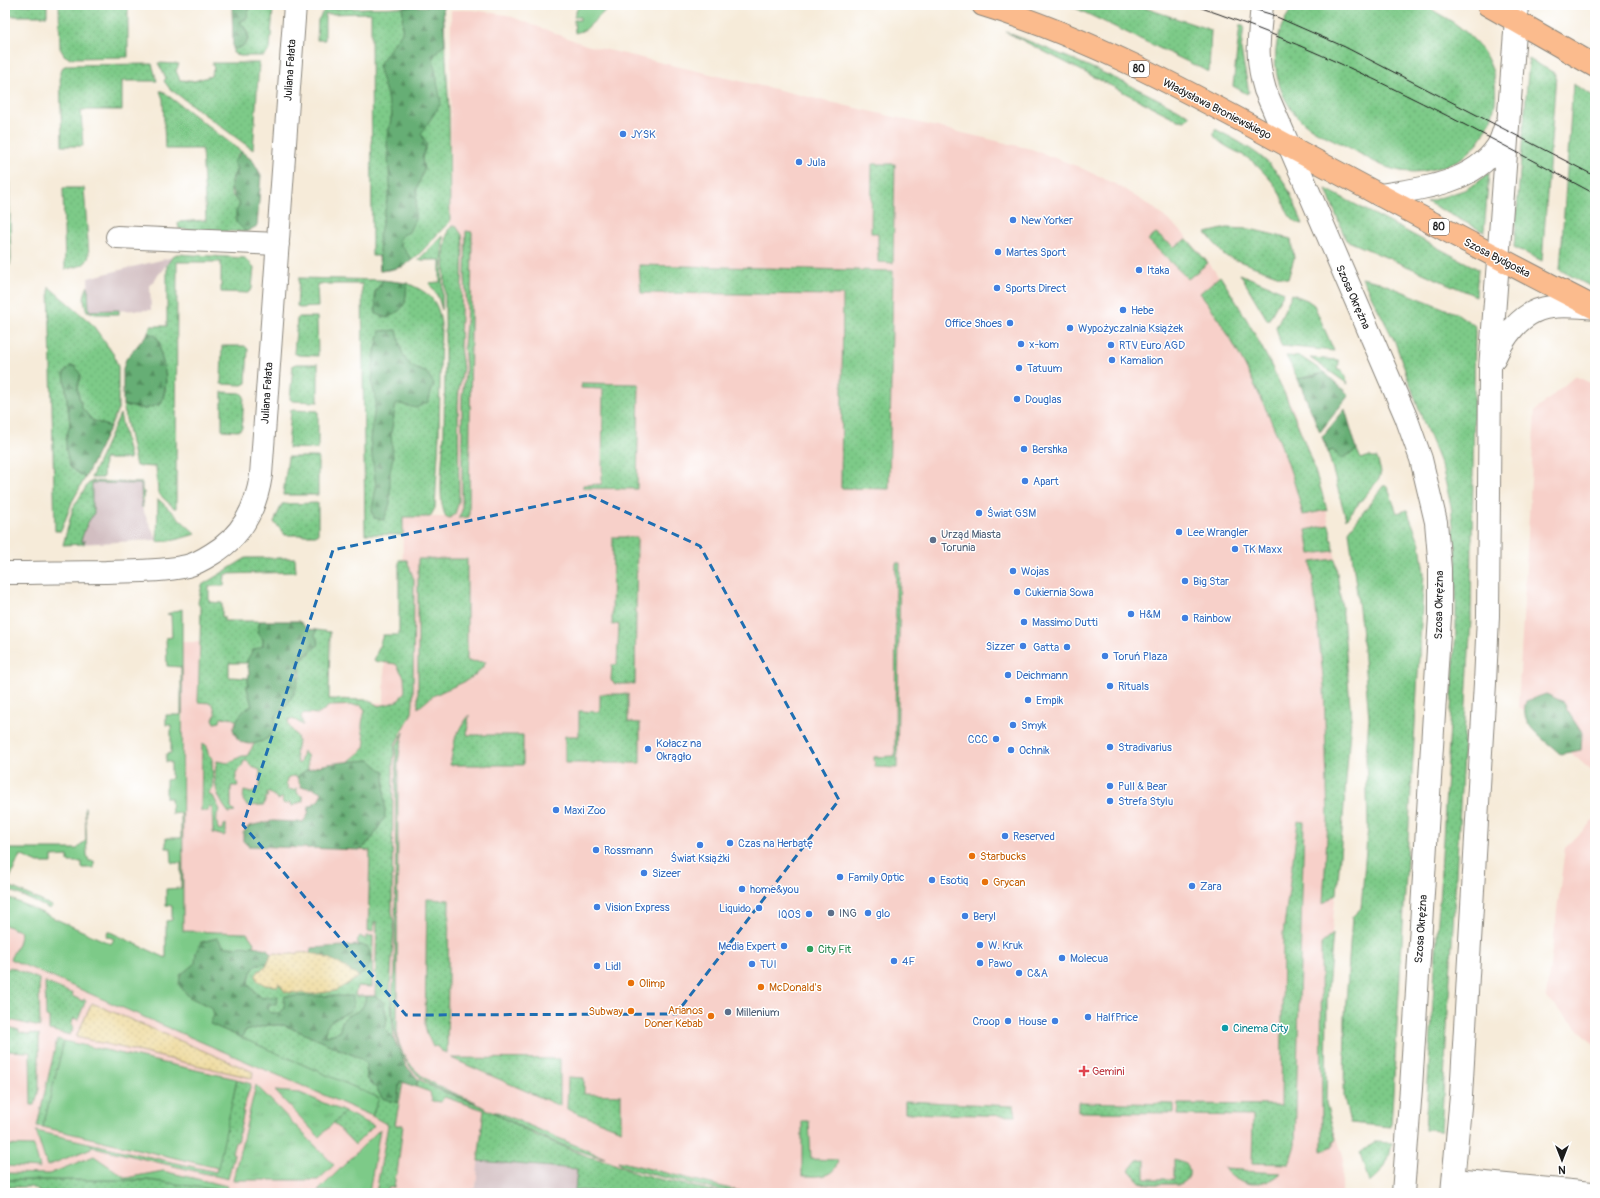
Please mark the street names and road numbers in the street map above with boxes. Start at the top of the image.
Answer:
street label: Juliana Fałata [281,39,299,101]
road number: 80 [1129,61,1149,77]
street label: Władysława Broniewskiego [1161,76,1274,142]
road number: 80 [1429,219,1449,235]
street label: Szosa Bydgoska [1462,236,1532,280]
street label: Szosa Okrężna [1333,263,1373,331]
street label: Juliana Fałata [258,362,276,424]
street label: Szosa Okrężna [1432,570,1446,640]
street label: Szosa Okrężna [1412,894,1430,964]

